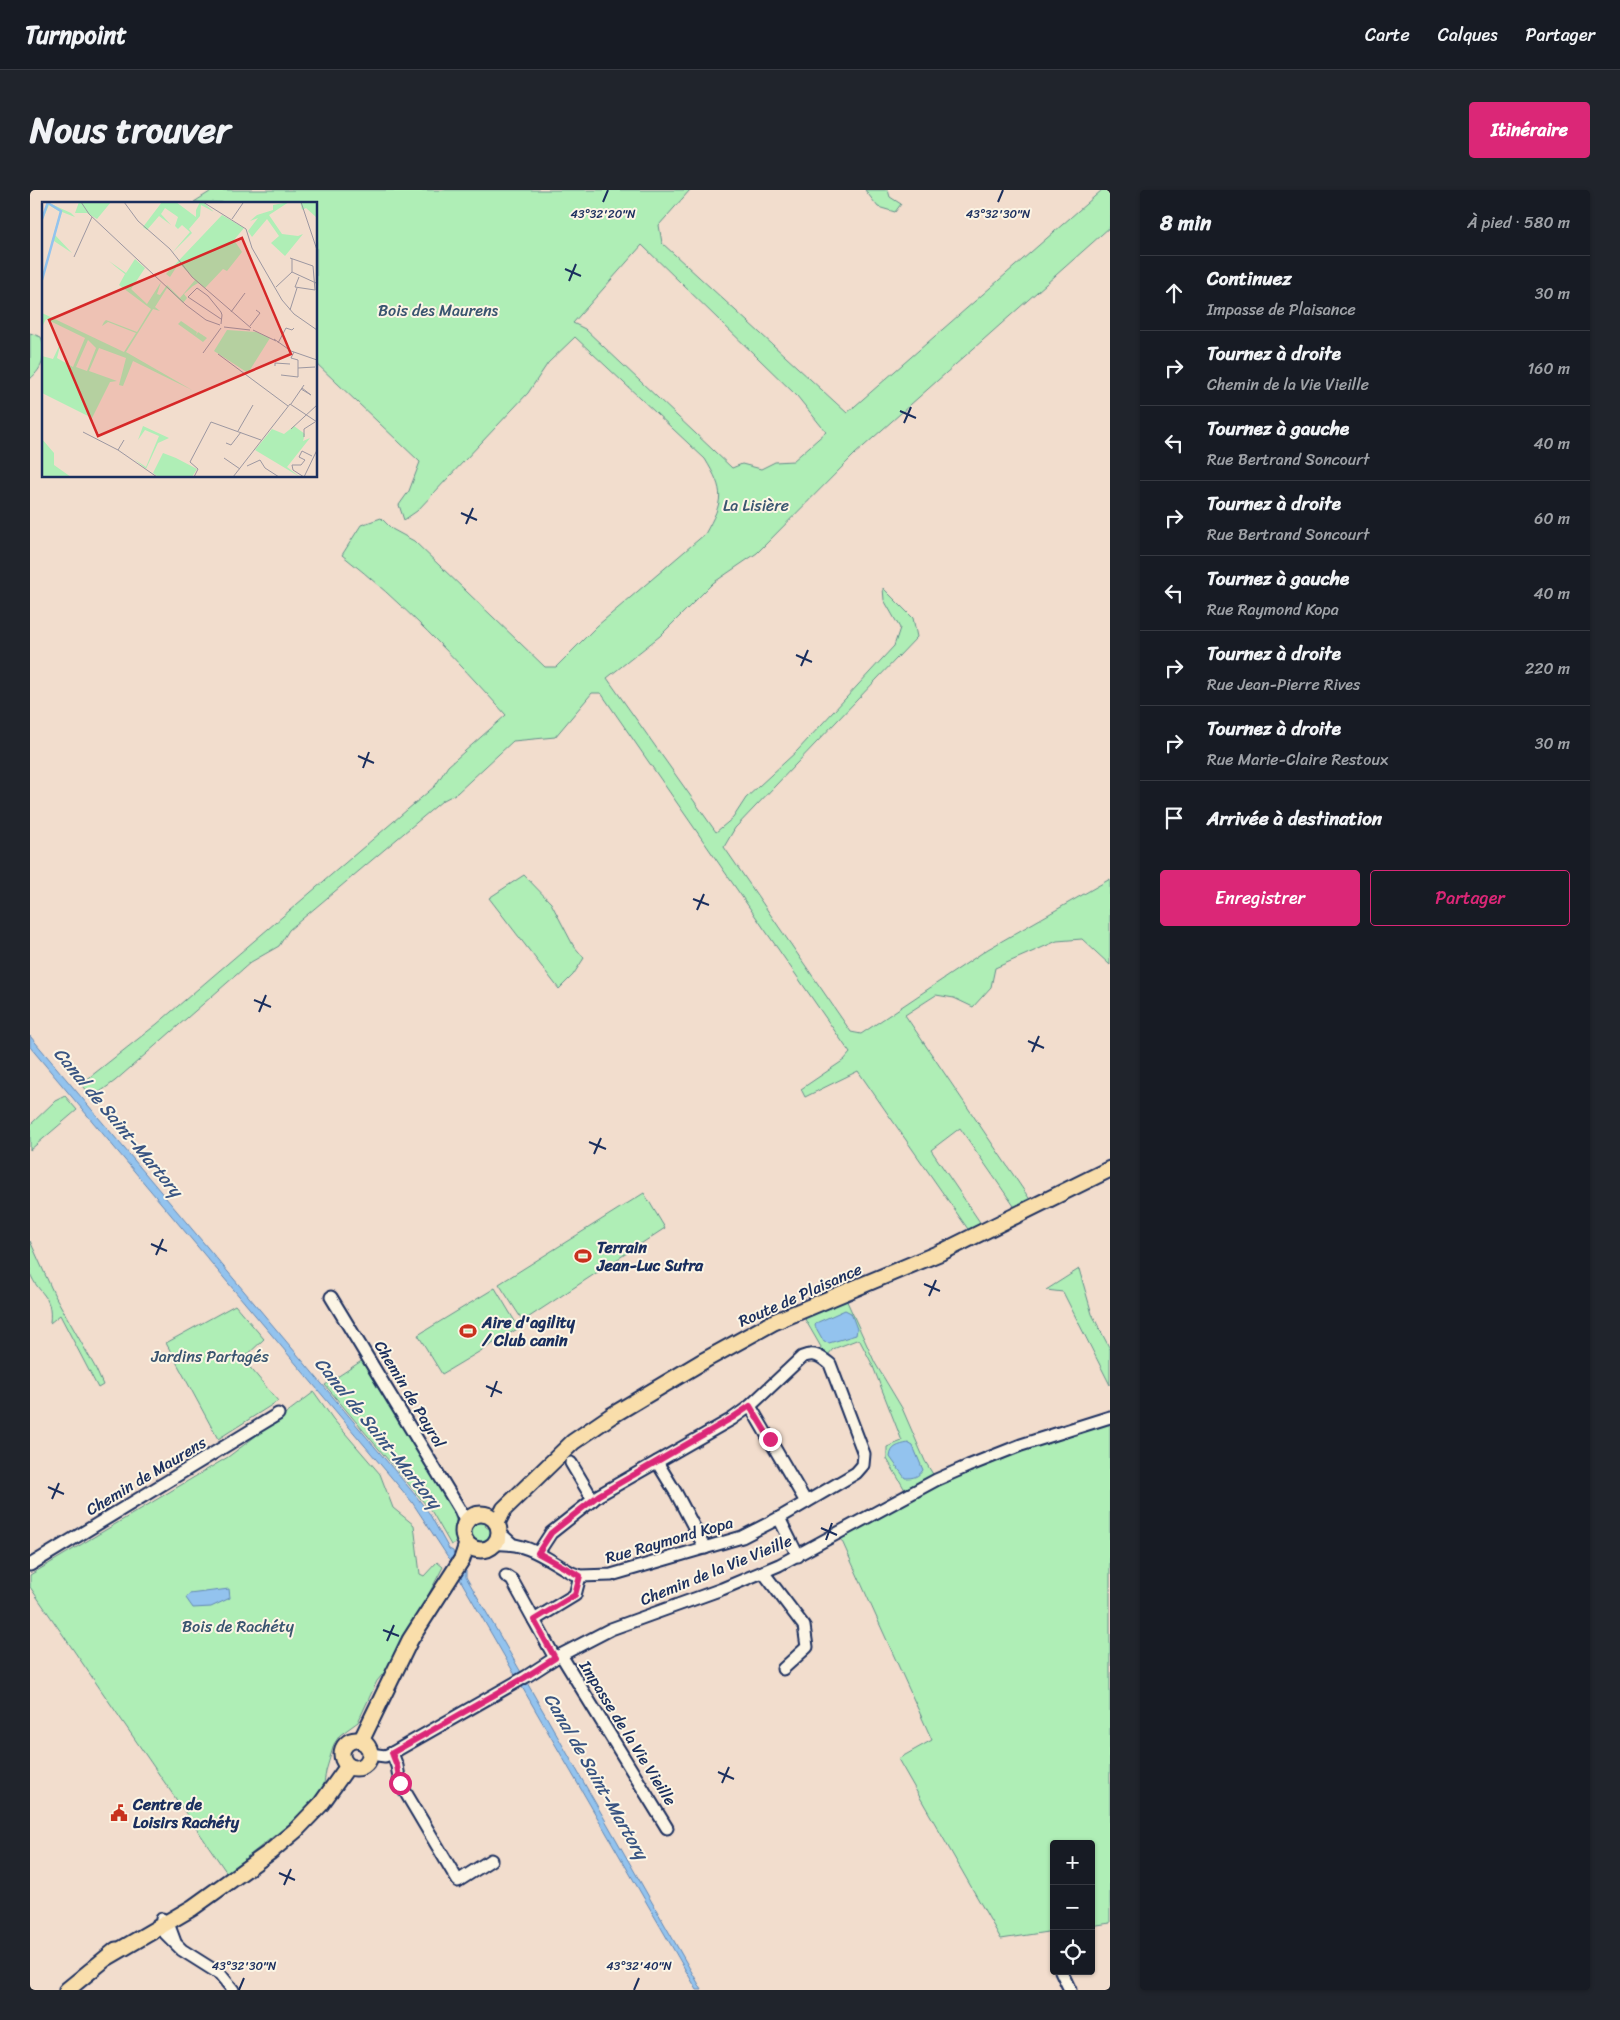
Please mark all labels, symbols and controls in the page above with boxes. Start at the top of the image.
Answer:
text: Turnpoint [25,14,127,56]
text: Carte [1365,19,1410,51]
text: Calques [1438,19,1498,51]
text: Partager [1526,19,1595,51]
text: Nous trouver [30,99,230,161]
button: Itinéraire [1469,102,1590,158]
inset map [42,202,318,478]
text: 43°32'20"N [570,203,636,225]
text: 43°32'30"N [966,203,1031,225]
text: 8 min [1160,204,1211,242]
text: À pied · 580 m [1467,208,1570,237]
text: Continuez [1207,262,1292,295]
icon: ahead [1160,279,1188,307]
text: 30 m [1535,279,1570,308]
text: Impasse de Plaisance [1207,295,1356,324]
park label: Bois des Maurens [378,296,499,325]
text: Tournez à droite [1207,337,1341,370]
icon: right [1160,354,1188,382]
text: 160 m [1527,354,1570,383]
text: Chemin de la Vie Vieille [1207,370,1369,399]
text: Tournez à gauche [1207,412,1349,445]
icon: left [1160,429,1188,457]
text: 40 m [1533,429,1570,458]
text: Rue Bertrand Soncourt [1207,445,1369,474]
text: Tournez à droite [1207,487,1341,520]
park label: La Lisière [723,491,789,520]
icon: right [1160,504,1188,532]
text: 60 m [1534,504,1570,533]
text: Rue Bertrand Soncourt [1207,520,1369,549]
text: Tournez à gauche [1207,562,1349,595]
icon: left [1160,579,1188,607]
text: 40 m [1533,579,1570,608]
text: Rue Raymond Kopa [1207,595,1339,624]
text: Tournez à droite [1207,637,1341,670]
icon: right [1160,654,1188,682]
text: 220 m [1525,654,1570,683]
text: Rue Jean-Pierre Rives [1207,670,1360,699]
text: Tournez à droite [1207,712,1341,745]
icon: right [1160,729,1188,757]
text: 30 m [1535,729,1570,758]
text: Rue Marie-Claire Restoux [1207,745,1388,774]
text: Arrivée à destination [1207,802,1382,835]
icon: arrive [1160,804,1188,832]
button: Enregistrer [1160,870,1360,926]
button: Partager [1370,870,1570,926]
water label: Canal de Saint-Martory [45,1040,193,1207]
place label: Terrain Jean-Luc Sutra [596,1233,704,1280]
sports icon: Terrain Jean-Luc Sutra [573,1246,593,1266]
street label: Route de Plaisance [733,1255,867,1335]
place label: Aire d'agility / Club canin [481,1308,576,1355]
sports icon: Aire d'agility / Club canin [458,1321,478,1341]
street label: Chemin de Payrol [366,1334,454,1454]
park label: Jardins Partagés [150,1342,269,1371]
water label: Canal de Saint-Martory [306,1350,451,1518]
street label: Chemin de Maurens [80,1428,212,1524]
route end [759,1428,782,1451]
street label: Rue Raymond Kopa [602,1508,736,1572]
street label: Chemin de la Vie Vieille [635,1526,797,1614]
park label: Bois de Rachéty [182,1612,295,1641]
street label: Impasse de la Vie Vieille [571,1654,685,1812]
water label: Canal de Saint-Martory [535,1686,658,1868]
route start [389,1772,412,1795]
place label: Centre de Loisirs Rachéty [132,1790,240,1837]
public building icon: Centre de Loisirs Rachéty [109,1803,129,1823]
map controls [1050,1840,1095,1975]
button: + [1050,1840,1095,1885]
button: − [1050,1885,1095,1930]
button: locate [1050,1930,1095,1975]
text: 43°32'30"N [212,1955,277,1977]
text: 43°32'40"N [606,1955,672,1977]

